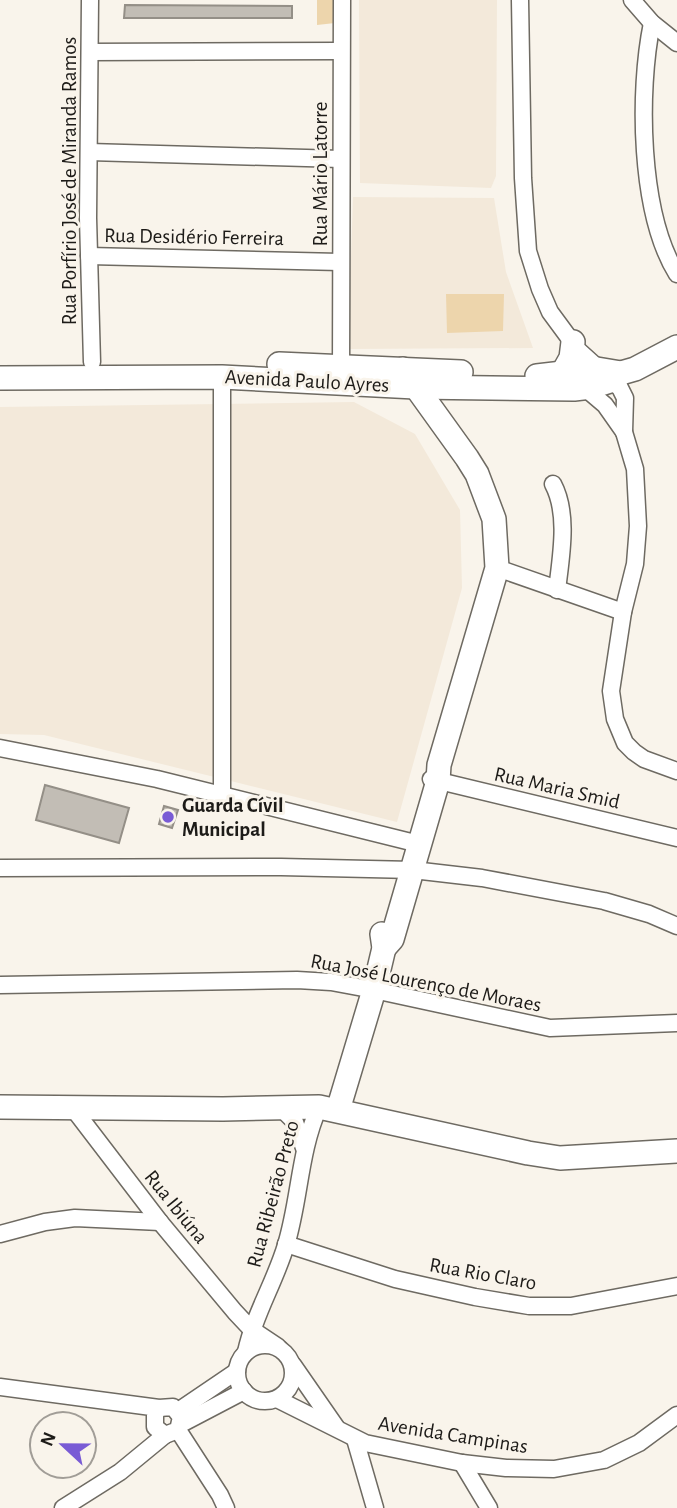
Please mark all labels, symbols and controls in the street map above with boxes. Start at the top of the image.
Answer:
street label: Rua Porfírio José de Miranda Ramos [59,37,80,325]
street label: Rua Mário Latorre [310,102,331,246]
street label: Rua Desidério Ferreira [104,225,284,249]
street label: Avenida Paulo Ayres [224,366,390,396]
street label: Rua Maria Smid [492,763,622,813]
place label: Guarda Cívil Municipal [182,795,283,840]
marker: Guarda Cívil Municipal [160,809,176,825]
street label: Rua José Lourenço de Moraes [309,950,543,1016]
street label: Rua Ribeirão Preto [243,1118,303,1270]
street label: Rua Ibiúna [140,1166,212,1248]
street label: Rua Rio Claro [428,1254,538,1294]
north arrow [28,1410,98,1480]
street label: Avenida Campinas [377,1413,529,1457]
text: N [37,1430,60,1449]

